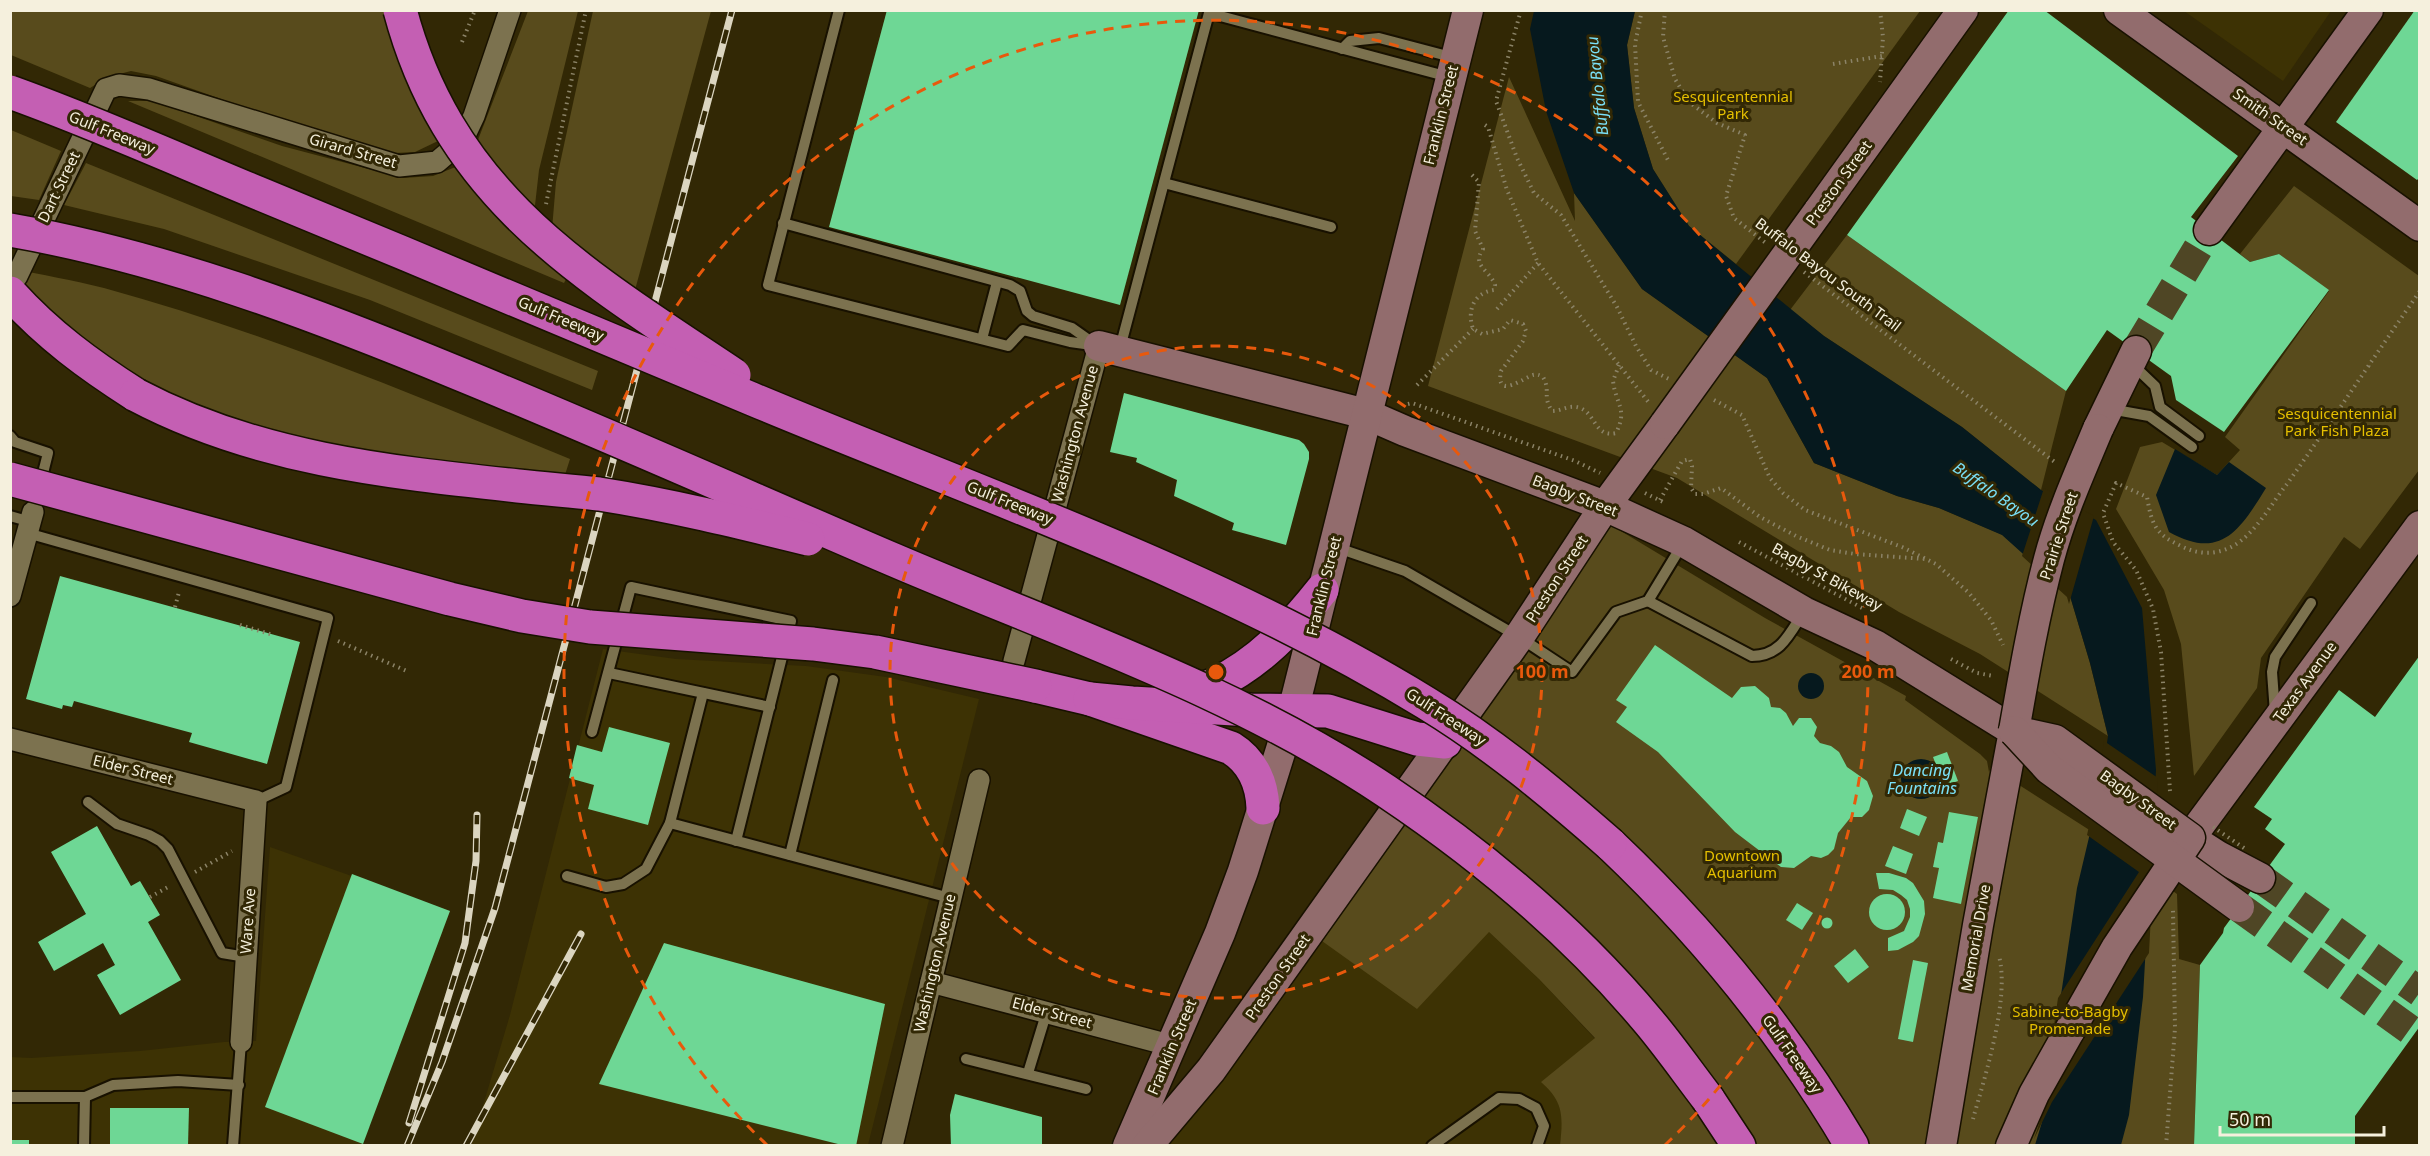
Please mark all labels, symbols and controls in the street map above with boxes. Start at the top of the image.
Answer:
water label: Buffalo Bayou [1581,35,1613,137]
street label: Franklin Street [1418,62,1462,167]
street label: Smith Street [2229,83,2312,150]
park label: Sesquicentennial Park [1673,86,1793,123]
street label: Gulf Freeway [66,106,159,159]
street label: Girard Street [307,128,400,172]
street label: Preston Street [1801,136,1876,229]
street label: Dart Street [32,147,84,225]
street label: Buffalo Bayou South Trail [1752,213,1905,336]
street label: Gulf Freeway [515,291,608,345]
street label: Washington Avenue [1046,363,1102,505]
park label: Sesquicentennial Park Fish Plaza [2277,403,2397,440]
water label: Buffalo Bayou [1949,456,2043,532]
street label: Bagby Street [1530,470,1621,521]
street label: Gulf Freeway [964,476,1057,529]
street label: Prairie Street [2034,489,2082,582]
street label: Preston Street [1521,531,1592,626]
street label: Franklin Street [1301,533,1345,638]
street label: Bagby St Bikeway [1769,538,1886,615]
street label: Texas Avenue [2268,637,2340,726]
text: 100 m [1515,659,1569,683]
text: 200 m [1841,659,1895,683]
centre of rings [1206,662,1226,682]
street label: Gulf Freeway [1403,683,1491,750]
street label: Elder Street [91,749,176,789]
water label: Dancing Fountains [1887,759,1957,799]
street label: Bagby Street [2096,765,2181,834]
park label: Downtown Aquarium [1704,845,1780,882]
street label: Memorial Drive [1956,883,1994,993]
street label: Ware Ave [235,887,259,955]
street label: Washington Avenue [908,892,960,1034]
street label: Preston Street [1240,929,1314,1023]
street label: Elder Street [1010,992,1095,1032]
street label: Franklin Street [1142,995,1200,1098]
park label: Sabine-to-Bagby Promenade [2012,1001,2128,1038]
street label: Gulf Freeway [1758,1010,1827,1097]
scale bar [2220,1099,2384,1137]
text: 50 m [2229,1107,2271,1131]

